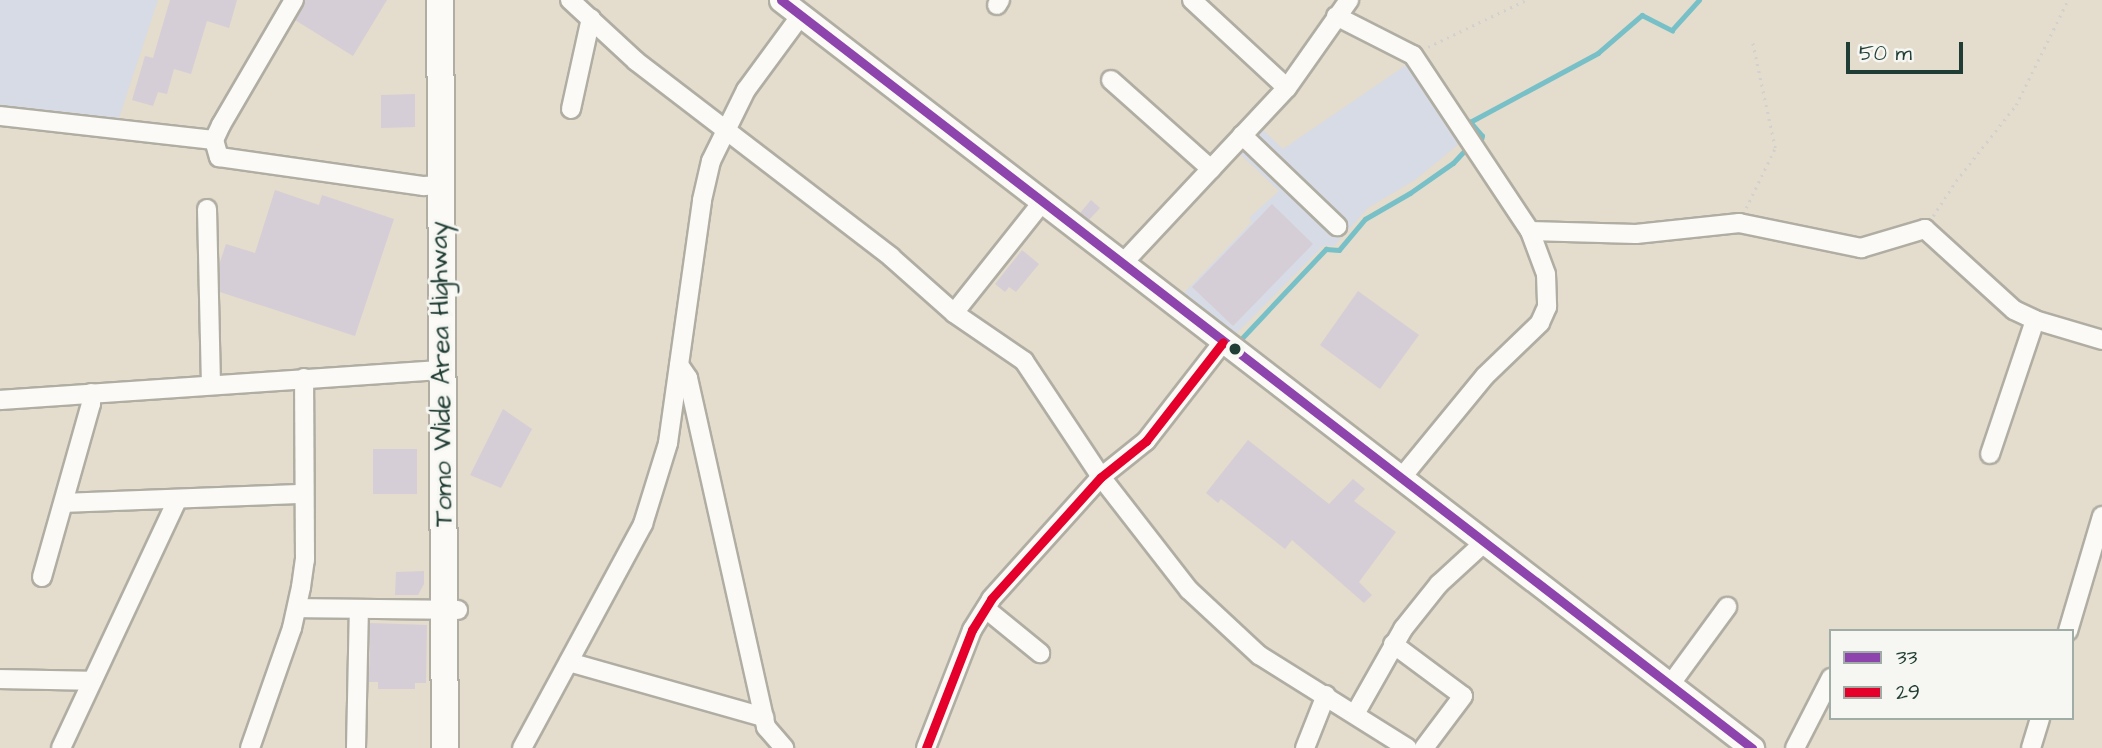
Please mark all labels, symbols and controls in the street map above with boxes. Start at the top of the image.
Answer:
scale bar [1850,28,1967,72]
text: 50 m [1859,39,1912,68]
street label: Tomo Wide Area Highway [424,221,460,527]
unlabelled marker [1228,342,1242,356]
legend [1829,629,2074,720]
text: 33 [1896,643,1917,672]
text: 29 [1896,678,1920,707]

